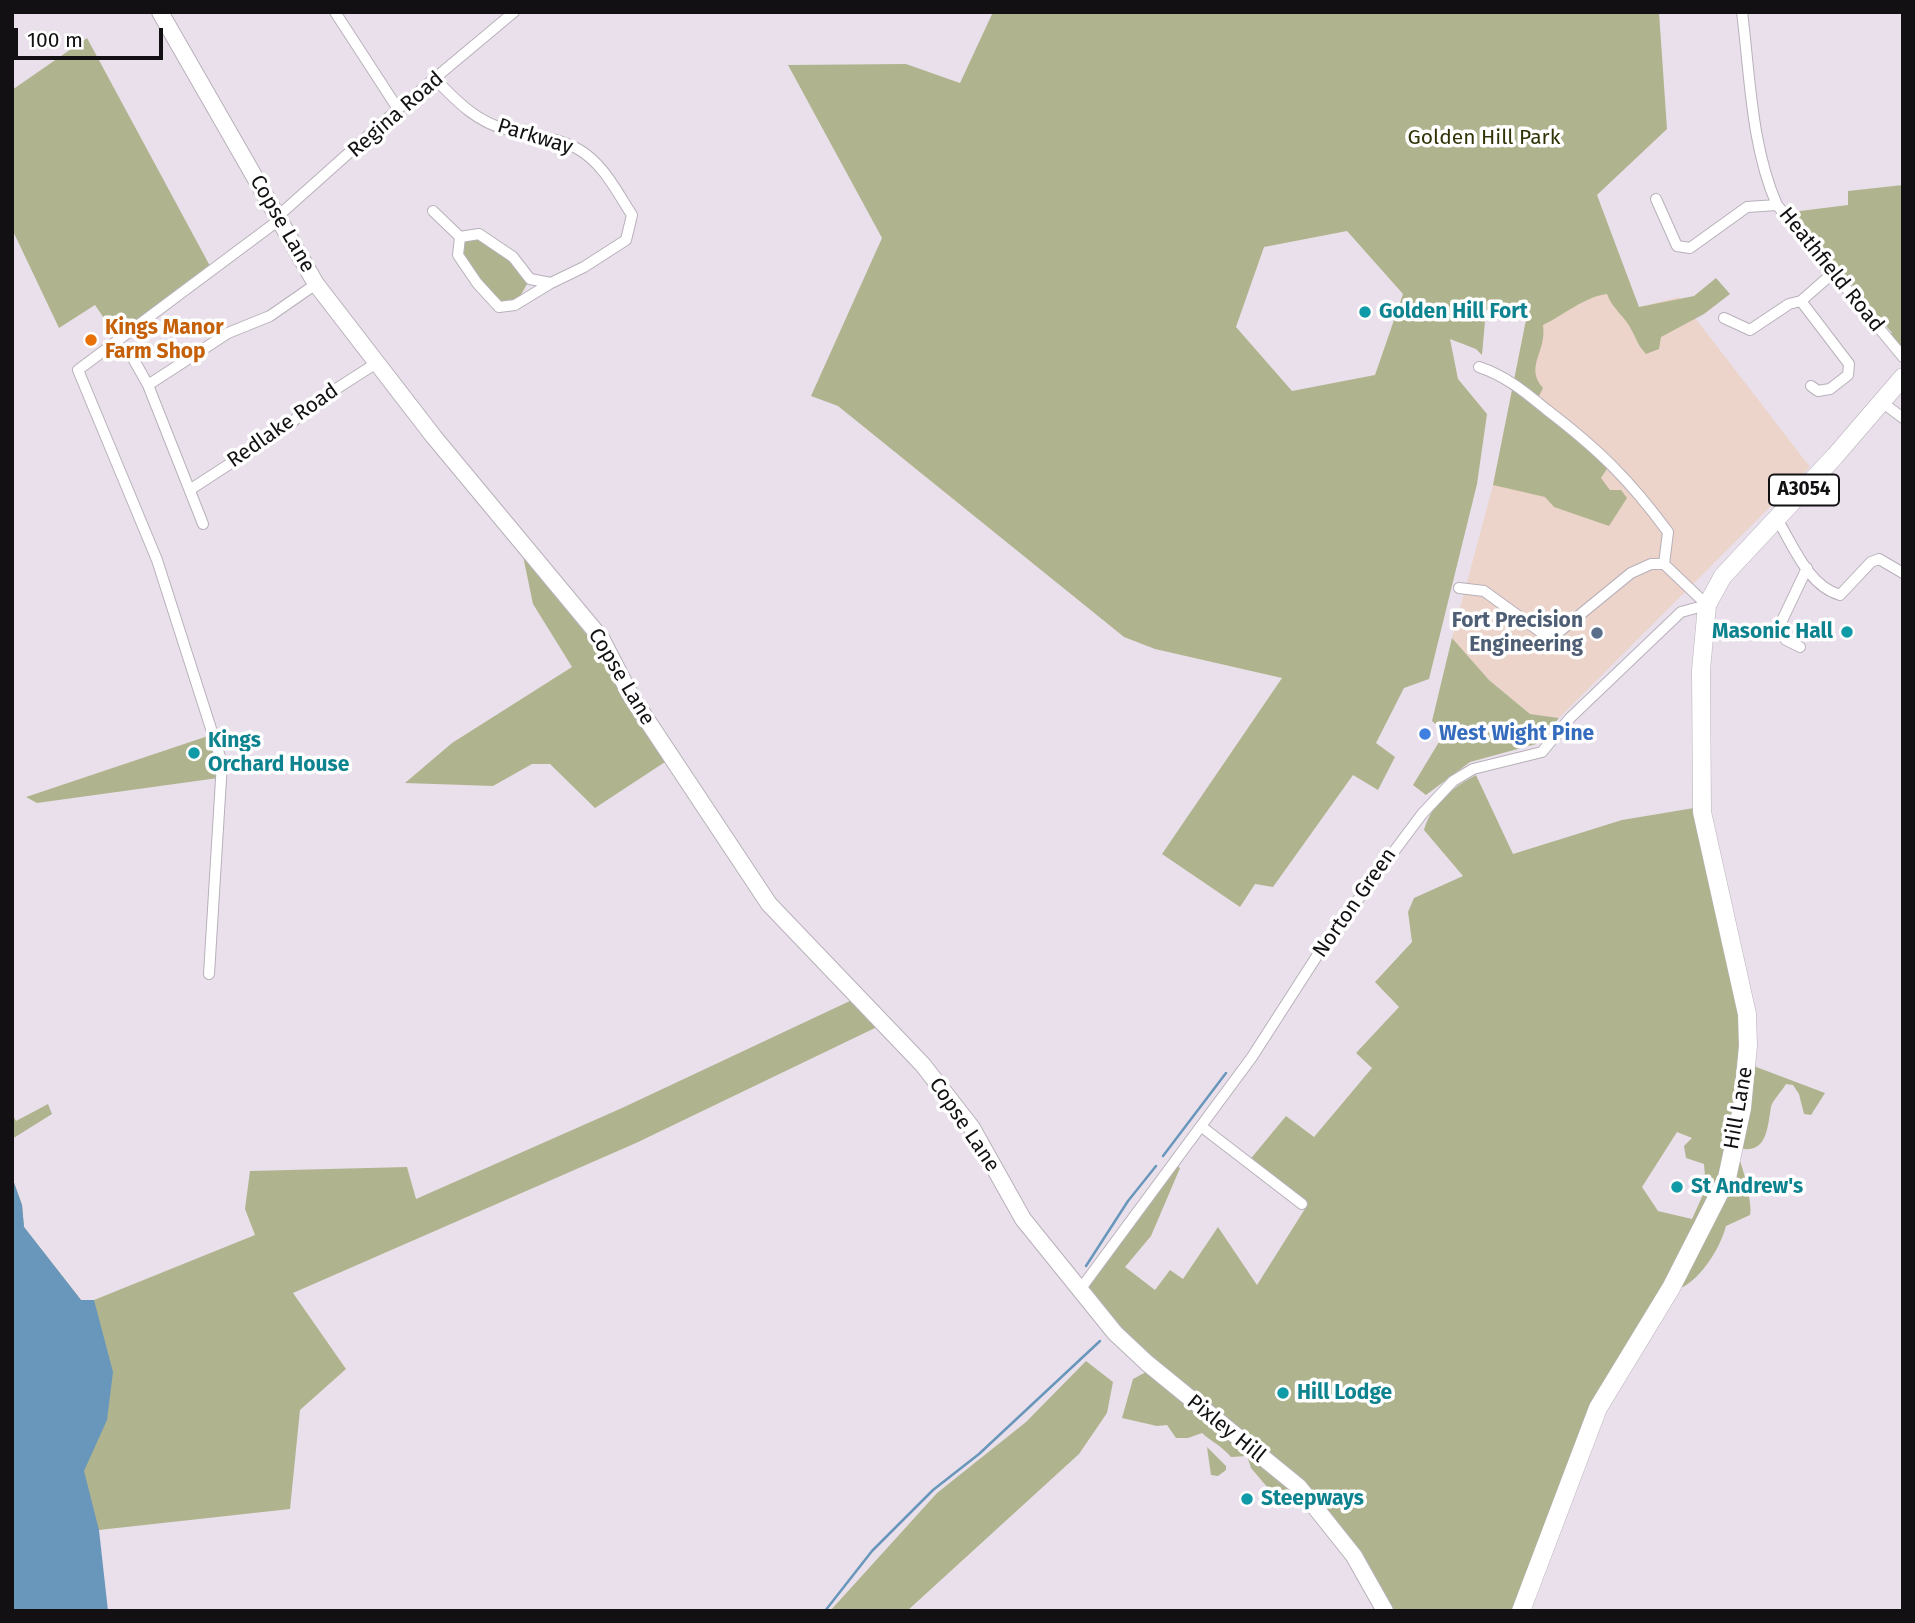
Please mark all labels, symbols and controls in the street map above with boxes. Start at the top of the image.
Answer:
scale bar [18,14,166,58]
text: 100 m [27,27,83,53]
street label: Regina Road [343,67,449,163]
street label: Parkway [494,114,576,160]
park label: Golden Hill Park [1408,125,1560,151]
street label: Copse Lane [244,171,320,277]
street label: Heathfield Road [1773,203,1889,337]
place label: Golden Hill Fort [1379,299,1528,325]
marker: Golden Hill Fort [1357,304,1373,320]
place label: Kings Manor Farm Shop [105,315,224,365]
marker: Kings Manor Farm Shop [83,332,99,348]
street label: Redlake Road [223,378,343,474]
road number: A3054 [1769,475,1839,505]
place label: Fort Precision Engineering [1452,608,1583,658]
place label: Masonic Hall [1712,619,1833,645]
street label: Copse Lane [582,624,660,730]
marker: Masonic Hall [1839,624,1855,640]
marker: Fort Precision Engineering [1589,625,1605,641]
place label: West Wight Pine [1439,721,1594,747]
marker: West Wight Pine [1417,726,1433,742]
place label: Kings Orchard House [208,728,349,778]
marker: Kings Orchard House [186,745,202,761]
street label: Norton Green [1308,843,1402,963]
street label: Hill Lane [1719,1065,1759,1151]
street label: Copse Lane [923,1073,1005,1177]
place label: St Andrew's [1691,1174,1803,1200]
marker: St Andrew's [1669,1179,1685,1195]
place label: Hill Lodge [1297,1380,1392,1406]
marker: Hill Lodge [1275,1385,1291,1401]
street label: Pixley Hill [1181,1390,1271,1468]
place label: Steepways [1261,1486,1364,1512]
marker: Steepways [1239,1491,1255,1507]

